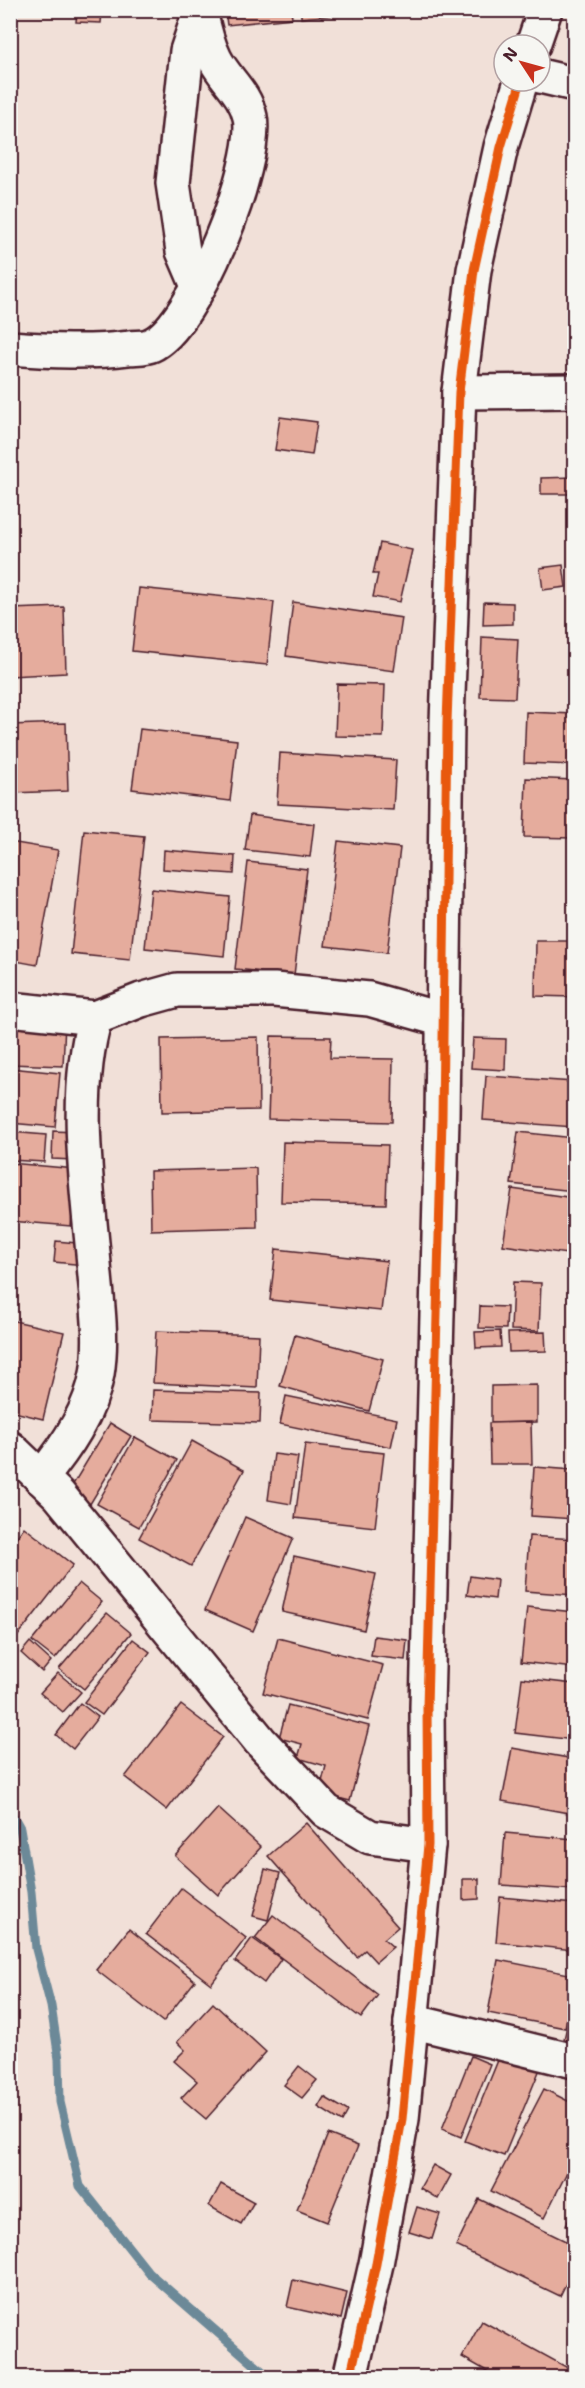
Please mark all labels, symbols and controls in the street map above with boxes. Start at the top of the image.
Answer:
north arrow [492,33,552,93]
text: N [498,43,522,66]

